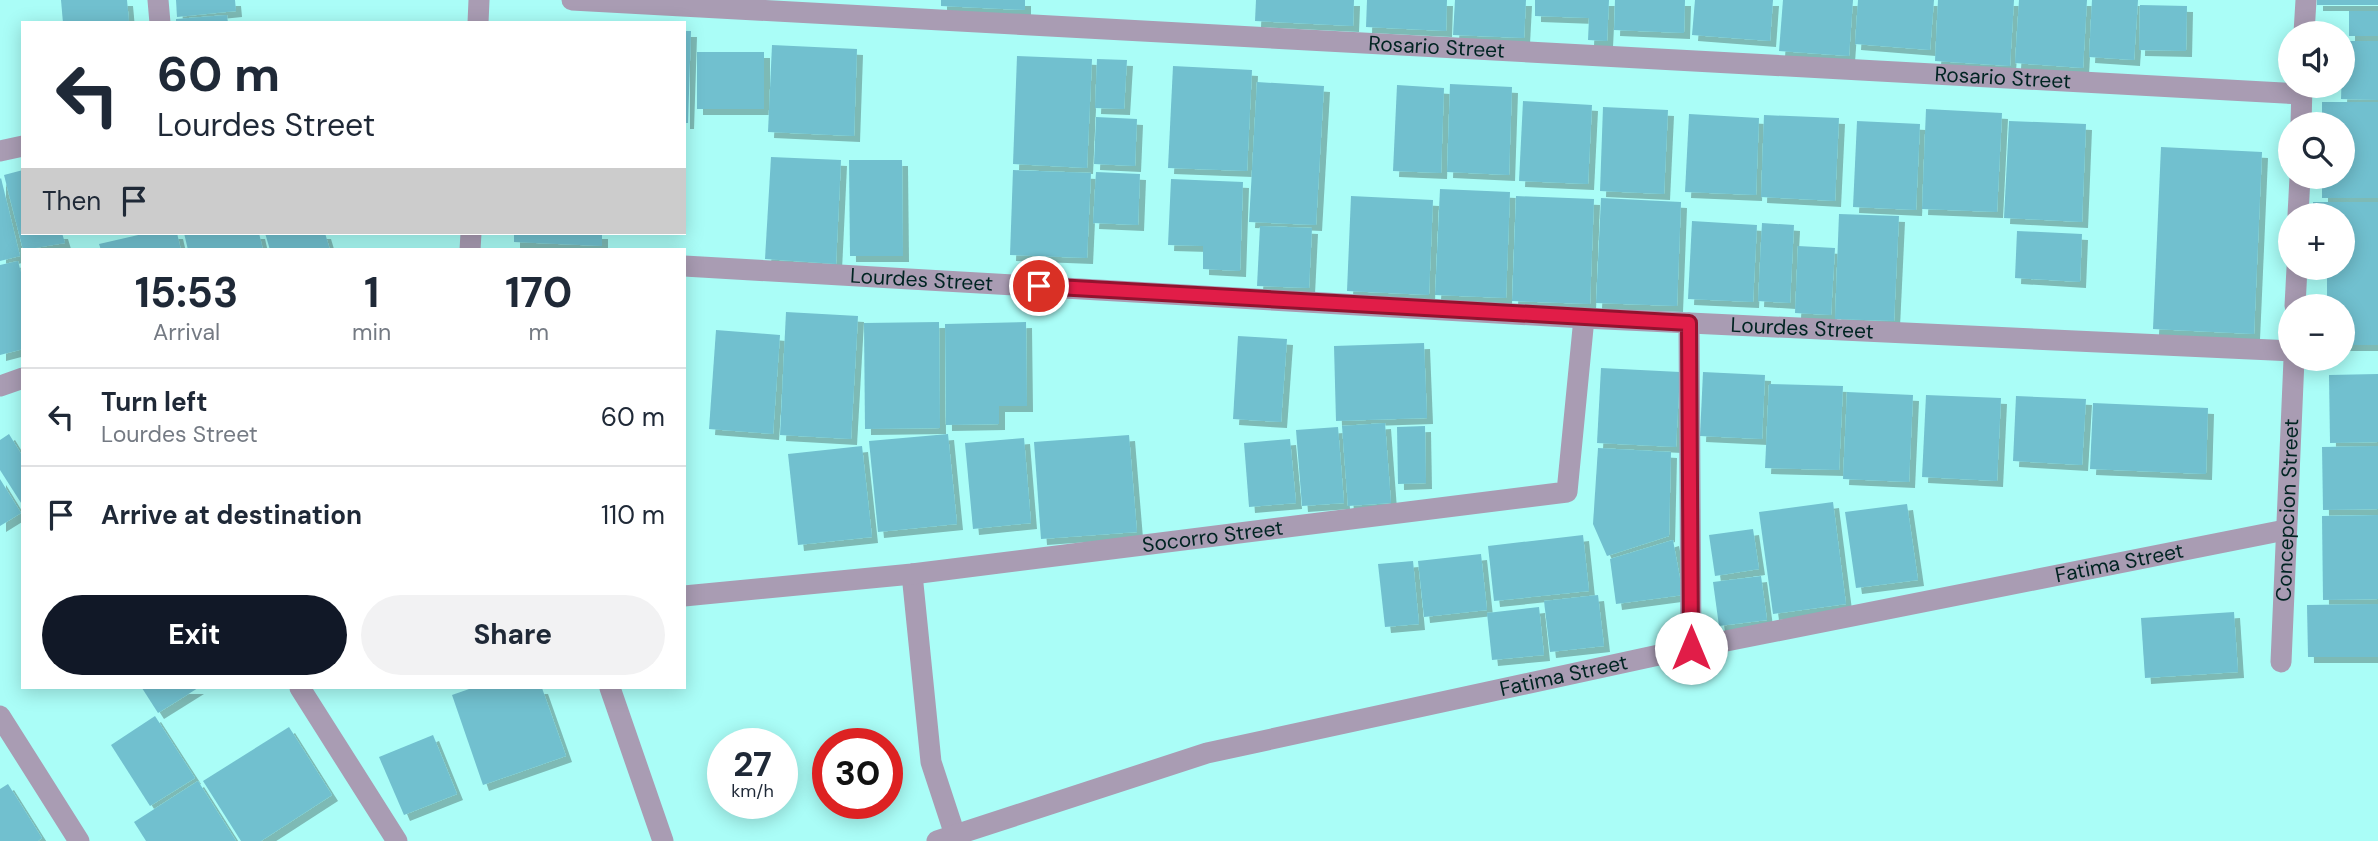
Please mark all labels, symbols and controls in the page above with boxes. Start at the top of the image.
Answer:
map controls [2278,21,2355,371]
button: sound [2278,21,2355,98]
street label: Rosario Street [1368,29,1506,65]
text: 60 m [157,42,280,106]
icon: left [42,49,133,140]
street label: Rosario Street [1934,60,2072,95]
text: Lourdes Street [157,104,375,146]
button: search [2278,112,2355,189]
icon: arrive [115,182,153,220]
text: Then [42,184,101,218]
button: + [2278,203,2355,280]
pin [1009,256,1069,316]
street label: Lourdes Street [849,262,994,298]
text: 15:53 [135,265,238,320]
text: 1 [364,265,379,320]
text: 170 [505,265,572,320]
icon: arrive [1020,267,1058,305]
button: − [2278,294,2355,371]
street label: Lourdes Street [1730,311,1874,346]
text: Arrival [153,317,220,347]
text: min [352,317,391,347]
text: m [528,317,549,347]
text: Turn left [101,385,208,419]
icon: left [42,398,80,436]
text: 60 m [601,400,665,434]
street label: Concepcion Street [2270,418,2305,602]
text: Lourdes Street [101,419,258,449]
icon: arrive [42,496,80,534]
text: Arrive at destination [101,498,362,532]
text: 110 m [601,498,665,532]
street label: Socorro Street [1140,514,1285,559]
street label: Fatima Street [2053,536,2186,589]
button: Exit [42,595,347,675]
button: Share [361,595,665,675]
position arrow [1654,611,1728,685]
street label: Fatima Street [1497,648,1630,703]
speed limit sign: 30 [812,728,903,819]
text: 27 [733,741,772,787]
text: km/h [731,779,774,803]

